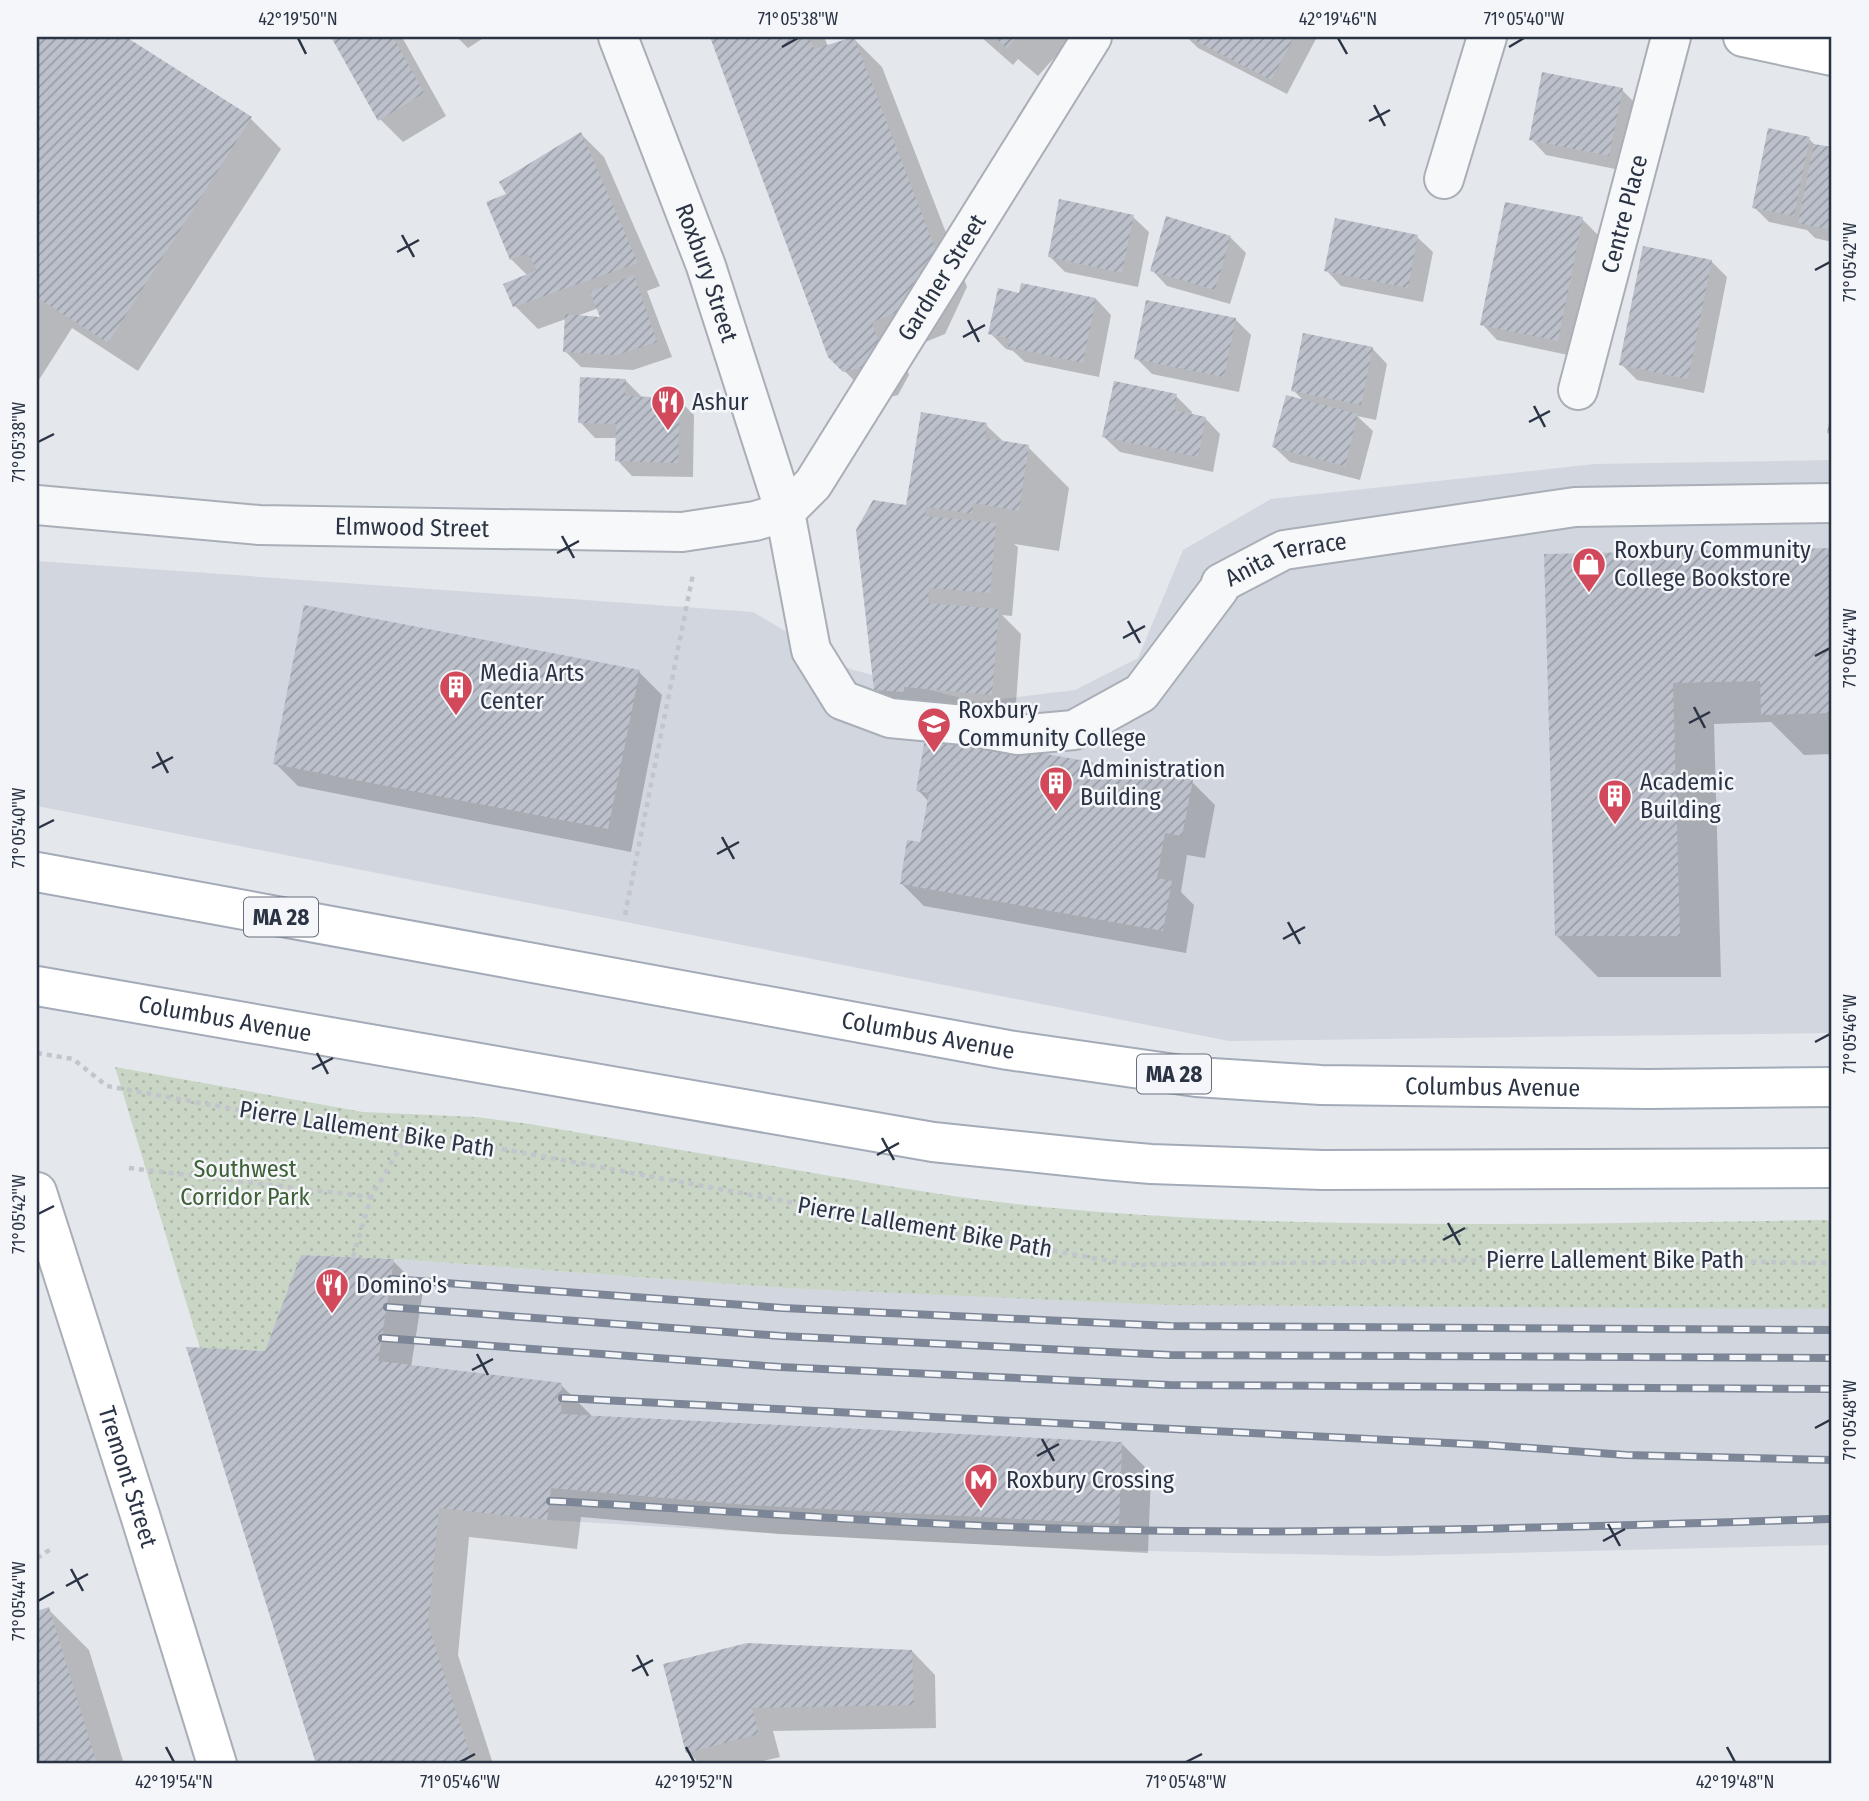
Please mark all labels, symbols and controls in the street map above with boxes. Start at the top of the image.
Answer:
text: 42°19'50"N [258,8,338,30]
text: 71°05'38"W [758,8,839,30]
text: 42°19'46"N [1299,8,1377,30]
text: 71°05'40"W [1484,8,1565,30]
street label: Centre Place [1595,152,1653,276]
street label: Roxbury Street [669,200,744,346]
street label: Gardner Street [892,209,992,346]
text: 71°05'42"W [1839,222,1861,302]
restaurant icon: Ashur [649,383,687,432]
place label: Ashur [692,388,749,416]
text: 71°05'38"W [8,401,30,482]
street label: Elmwood Street [335,512,490,543]
street label: Anita Terrace [1220,527,1348,592]
place label: Roxbury Community College Bookstore [1614,536,1811,592]
shop icon: Roxbury Community College Bookstore [1570,545,1608,594]
text: 71°05'44"W [1839,608,1861,688]
place label: Media Arts Center [480,659,584,715]
building icon: Media Arts Center [437,668,475,717]
place label: Roxbury Community College [958,696,1146,752]
school or university icon: Roxbury Community College [915,705,953,754]
place label: Administration Building [1080,755,1225,811]
building icon: Administration Building [1037,764,1075,813]
place label: Academic Building [1640,768,1734,824]
building icon: Academic Building [1596,777,1634,826]
text: 71°05'40"W [8,787,30,868]
road number: MA 28 [244,898,318,936]
street label: Columbus Avenue [137,990,314,1048]
text: 71°05'46"W [1839,993,1861,1074]
street label: Columbus Avenue [840,1006,1016,1065]
road number: MA 28 [1137,1054,1211,1093]
street label: Columbus Avenue [1405,1072,1580,1102]
street label: Pierre Lallement Bike Path [237,1095,497,1163]
park label: Southwest Corridor Park [180,1155,310,1211]
text: 71°05'42"W [8,1174,30,1254]
street label: Pierre Lallement Bike Path [795,1191,1055,1263]
street label: Pierre Lallement Bike Path [1486,1246,1744,1274]
restaurant icon: Domino's [313,1266,351,1315]
place label: Domino's [356,1271,447,1299]
text: 71°05'48"W [1839,1379,1861,1460]
street label: Tremont Street [92,1403,163,1551]
metro station icon: Roxbury Crossing [962,1461,1000,1510]
place label: Roxbury Crossing [1006,1466,1175,1494]
text: 71°05'44"W [8,1561,30,1641]
text: 42°19'54"N [135,1771,213,1793]
text: 71°05'46"W [420,1771,501,1793]
text: 42°19'52"N [655,1771,733,1793]
text: 71°05'48"W [1146,1771,1227,1793]
text: 42°19'48"N [1696,1771,1774,1793]

